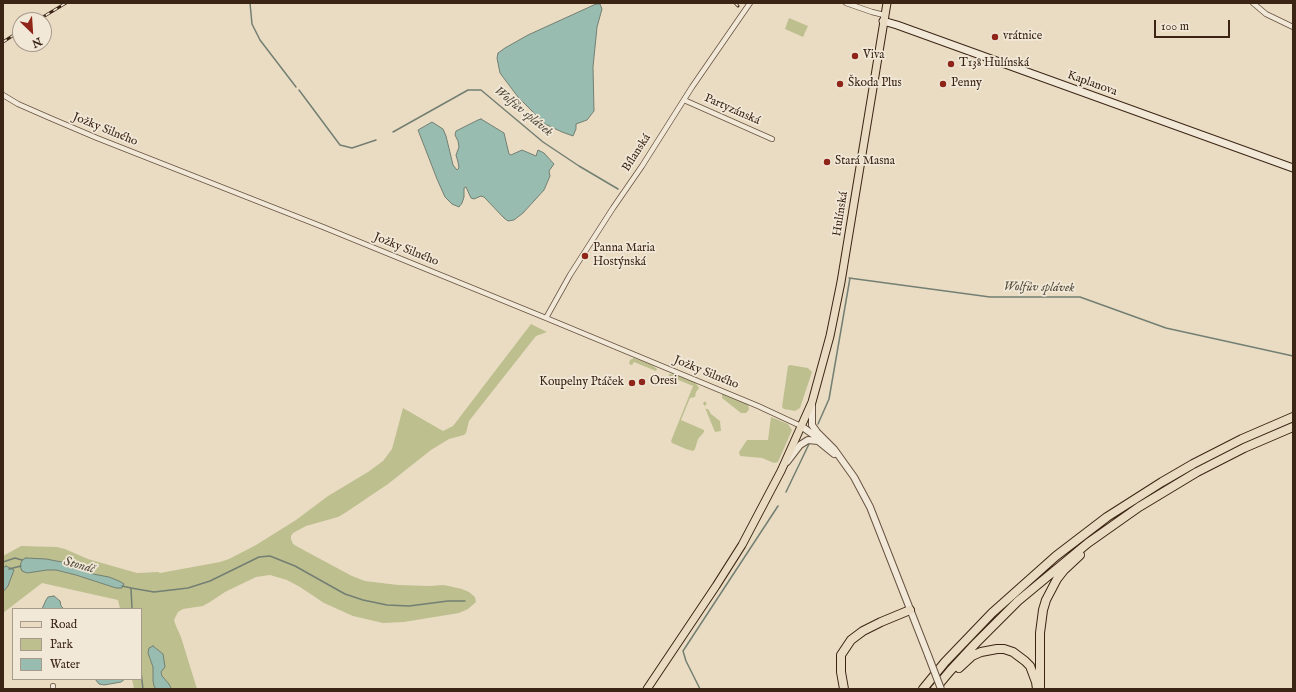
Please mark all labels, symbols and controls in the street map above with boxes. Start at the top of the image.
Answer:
north arrow [12,12,52,52]
scale bar [1156,12,1232,38]
text: 100 m [1161,19,1189,34]
place label: vrátnice [1003,30,1042,44]
marker: vrátnice [990,32,1000,42]
text: N [29,34,44,50]
place label: Viva [863,49,884,63]
marker: Viva [850,51,860,61]
place label: T138 Hulínská [959,57,1029,71]
marker: T138 Hulínská [946,59,956,69]
street label: Kaplanova [1065,68,1119,100]
place label: Škoda Plus [848,77,902,91]
place label: Penny [951,77,982,91]
marker: Škoda Plus [835,79,845,89]
marker: Penny [938,79,948,89]
water label: Wolfův splávek [491,84,555,140]
street label: Partyzánská [702,91,762,129]
street label: Jožky Silného [70,110,140,150]
street label: Bílanská [620,132,654,174]
place label: Stará Masna [835,155,895,169]
marker: Stará Masna [822,157,832,167]
street label: Hulínská [830,191,852,237]
street label: Jožky Silného [371,230,441,270]
place label: Panna Maria Hostýnská [593,242,655,270]
marker: Panna Maria Hostýnská [580,251,590,261]
water label: Wolfův splávek [1003,280,1075,296]
street label: Jožky Silného [671,353,741,393]
place label: Oresi [650,375,677,389]
place label: Koupelny Ptáček [539,376,624,390]
marker: Oresi [637,377,647,387]
marker: Koupelny Ptáček [627,378,637,388]
water label: Stonáč [62,554,96,578]
legend [12,608,142,680]
text: Road [50,617,77,632]
text: Park [50,637,73,652]
text: Water [50,657,80,672]

